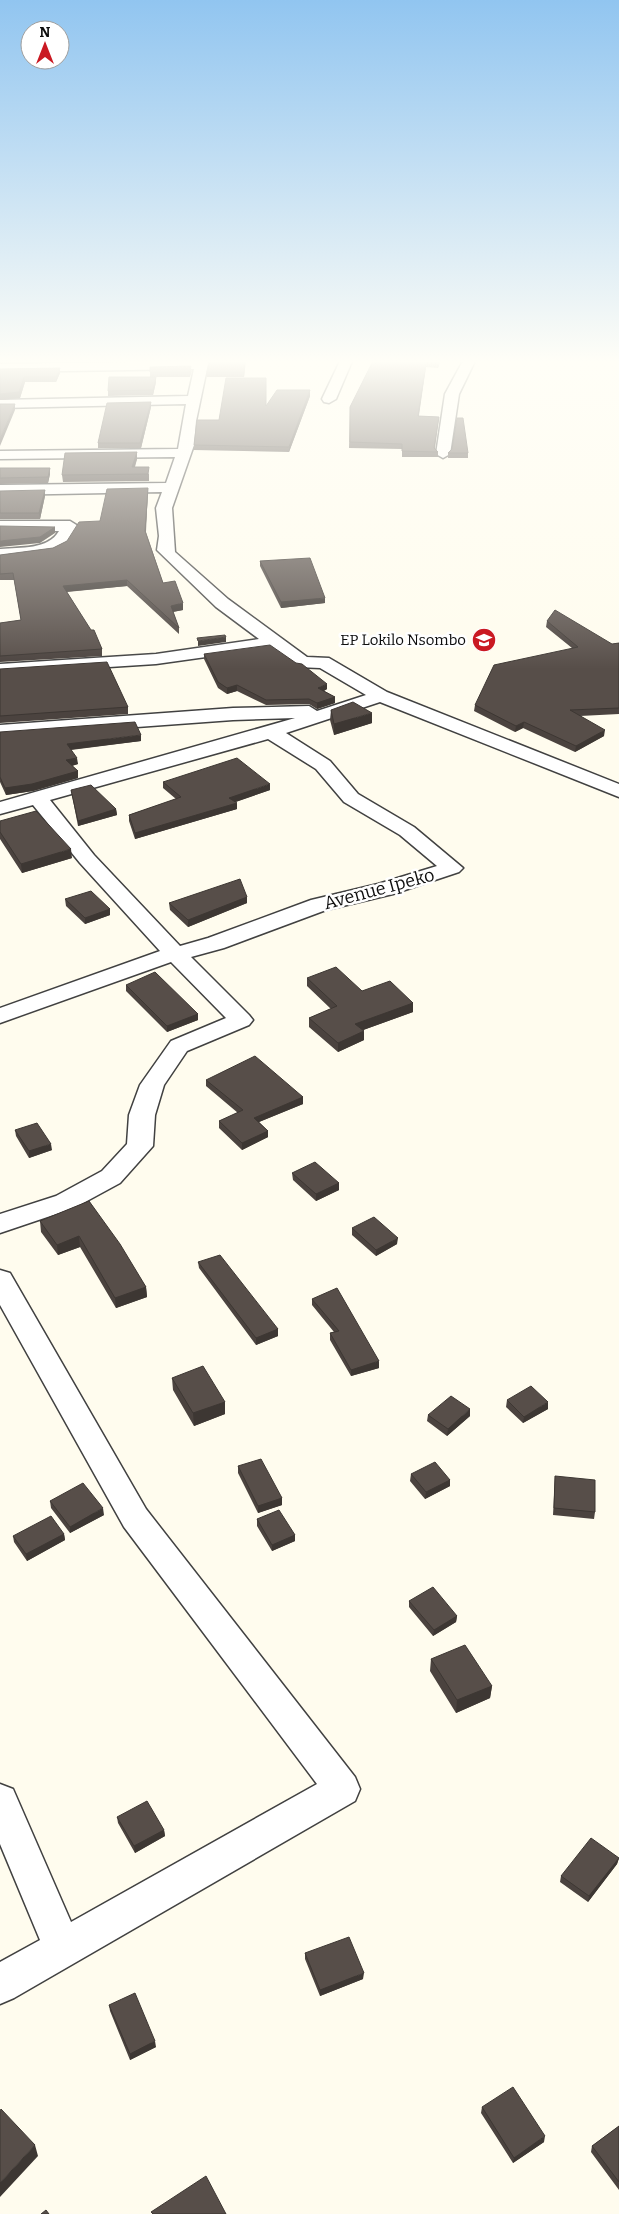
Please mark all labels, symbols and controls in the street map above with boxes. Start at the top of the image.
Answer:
north arrow [20,20,70,70]
text: N [40,24,51,41]
school or university icon: EP Lokilo Nsombo [471,627,497,653]
place label: EP Lokilo Nsombo [340,631,466,649]
street label: Avenue Ipeko [321,864,437,914]

